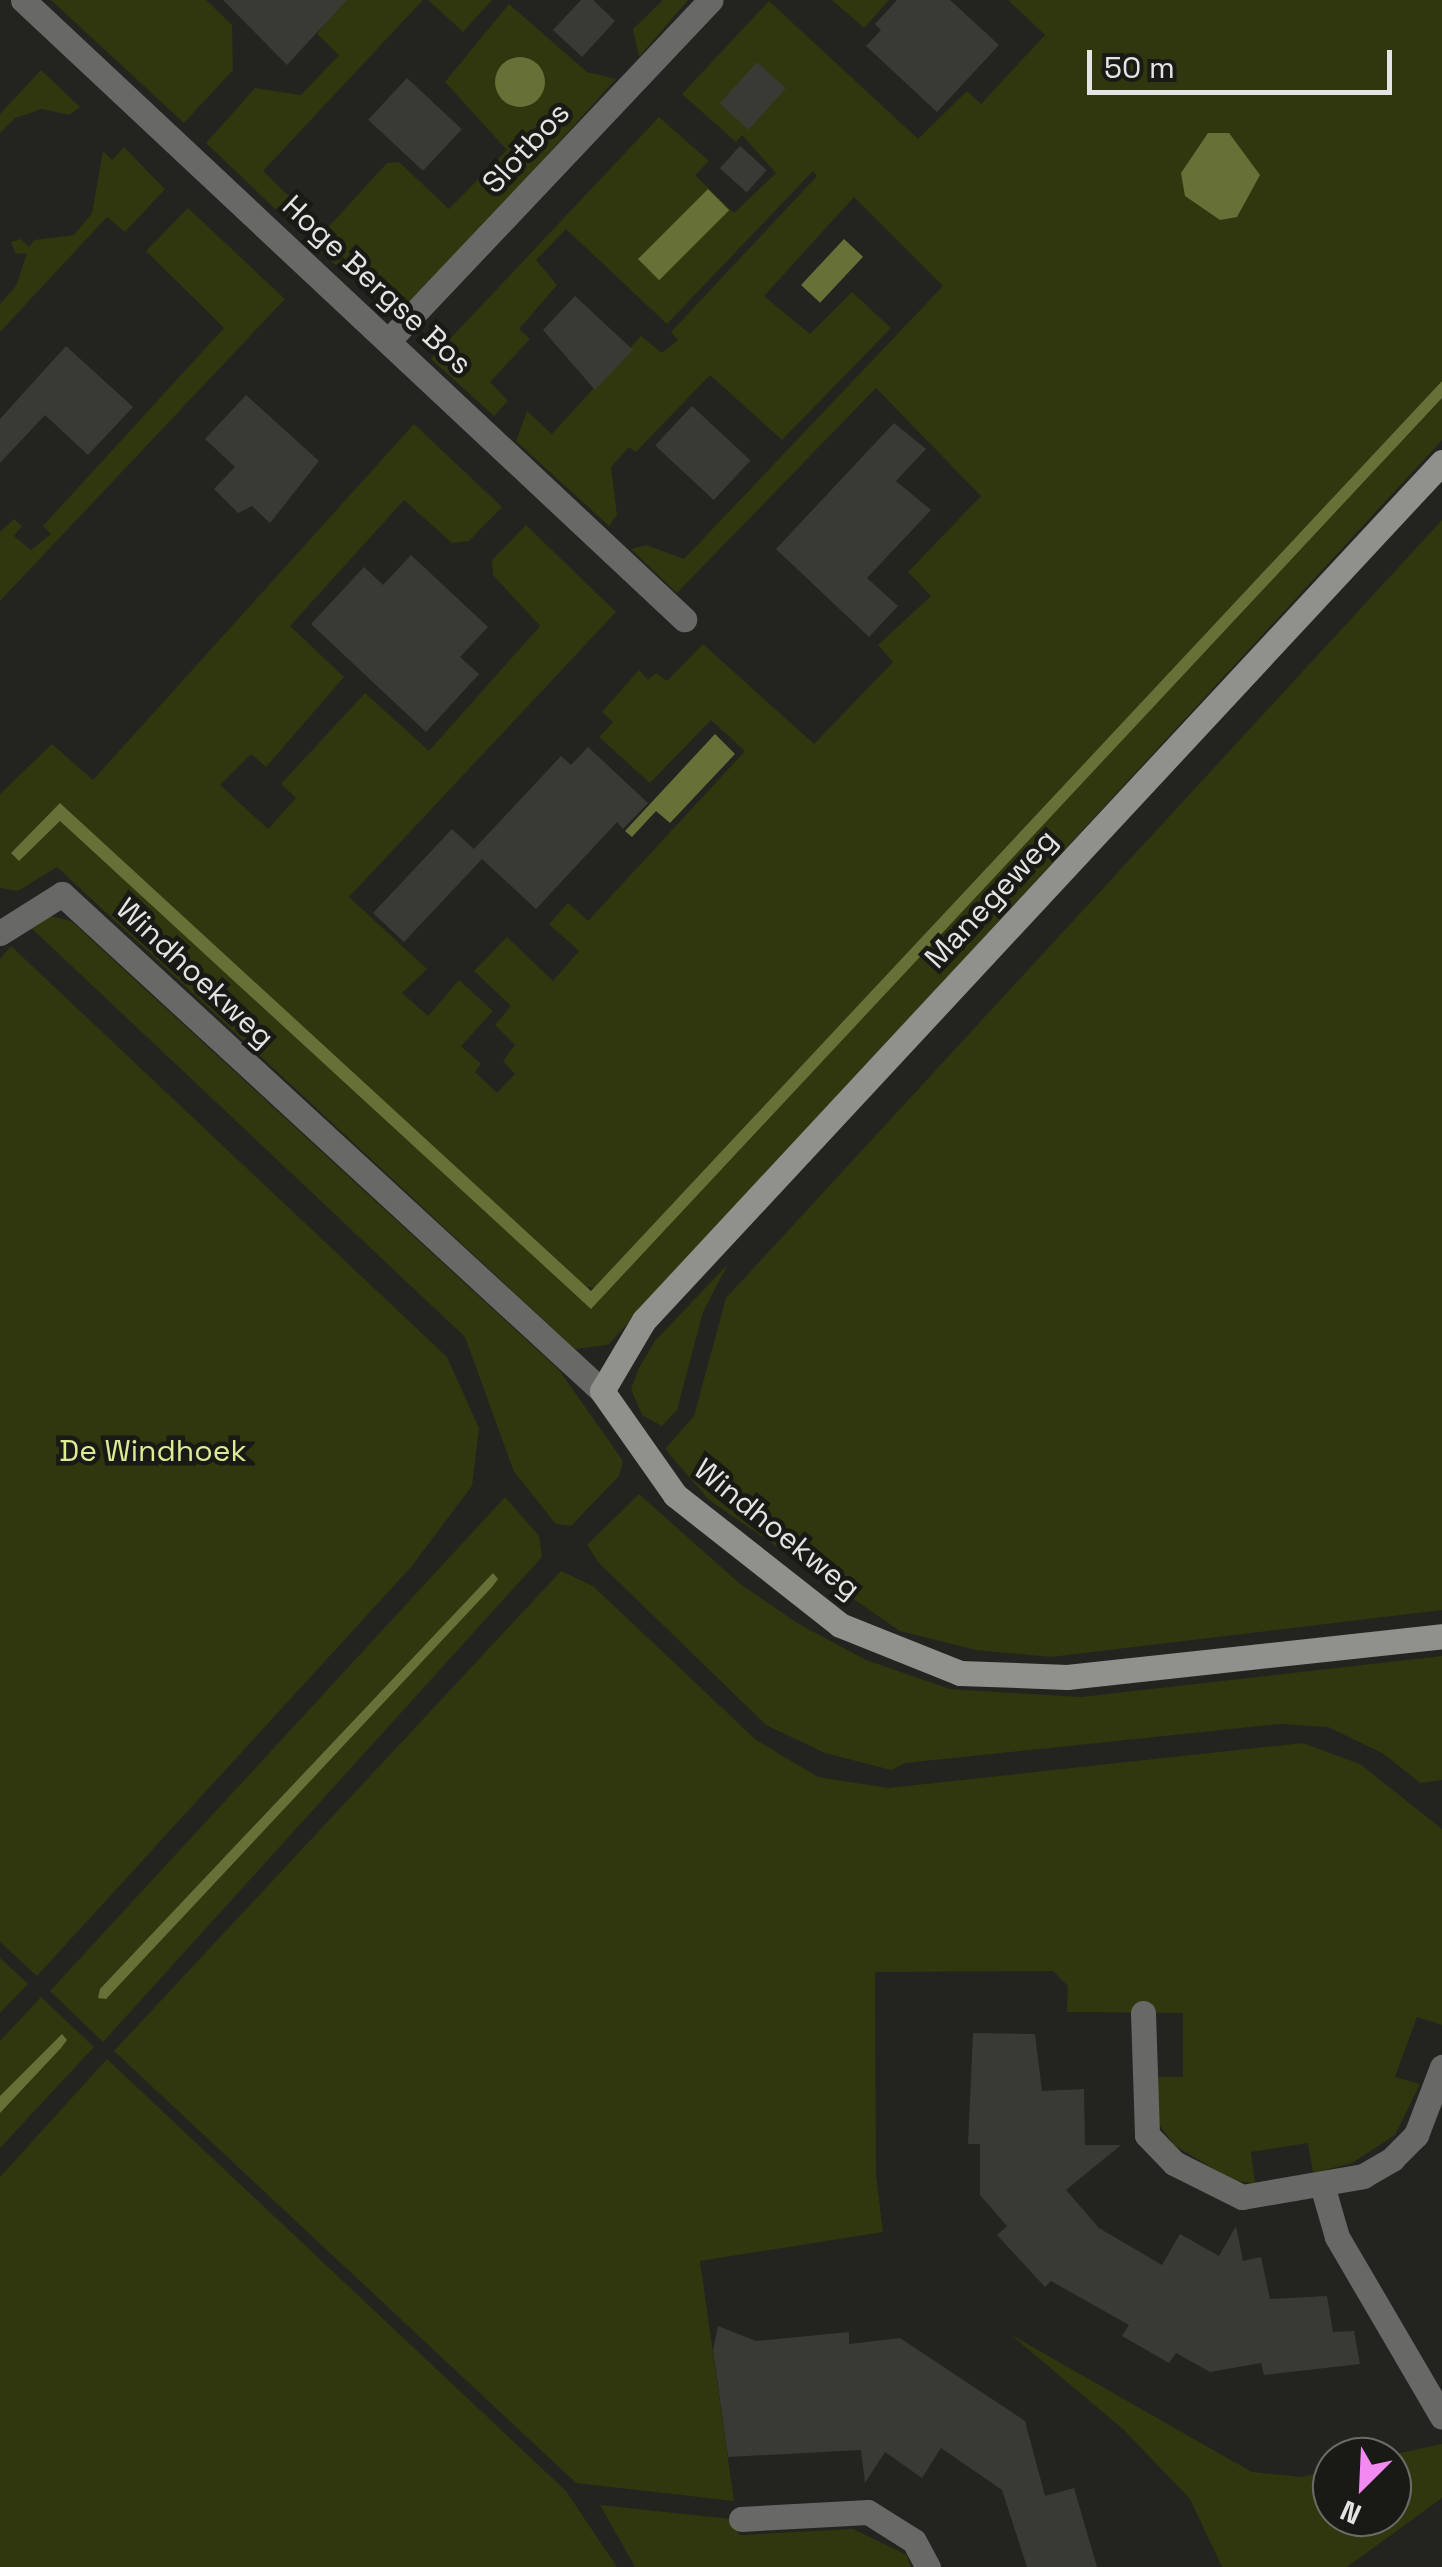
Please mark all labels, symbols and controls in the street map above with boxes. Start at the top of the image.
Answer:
scale bar [1092,30,1397,92]
text: 50 m [1104,48,1175,87]
street label: Slotbos [475,95,577,201]
street label: Hoge Bergse Bos [275,188,479,382]
street label: Manegeweg [918,822,1064,976]
street label: Windhoekweg [109,891,281,1055]
park label: De Windhoek [59,1433,247,1469]
street label: Windhoekweg [687,1451,867,1607]
north arrow [1312,2437,1412,2537]
text: N [1335,2492,1367,2533]

